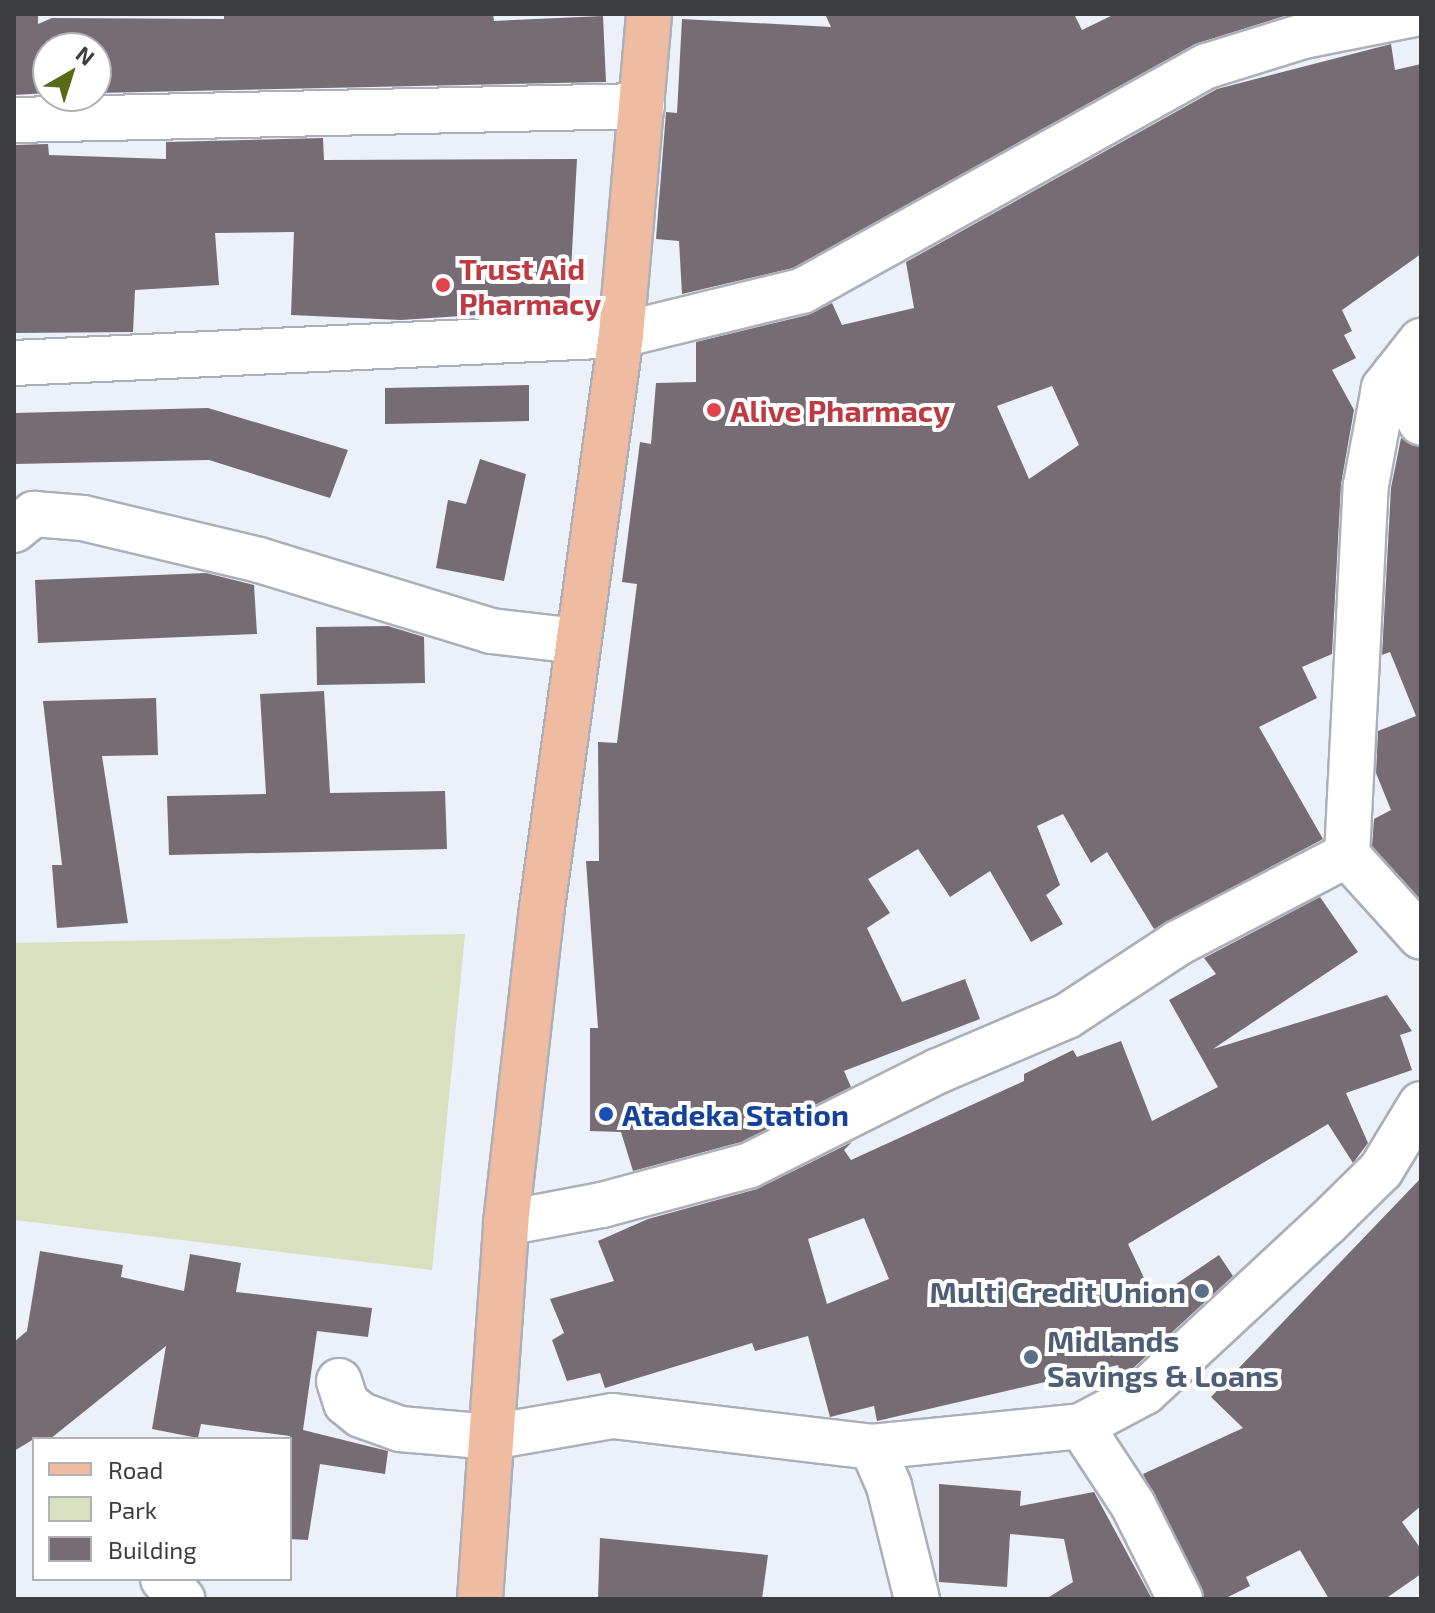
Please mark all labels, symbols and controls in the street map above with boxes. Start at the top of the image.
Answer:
north arrow [32,32,112,112]
text: N [71,40,100,70]
place label: Trust Aid Pharmacy [459,250,601,320]
marker: Trust Aid Pharmacy [434,276,452,294]
place label: Alive Pharmacy [730,392,950,428]
marker: Alive Pharmacy [705,401,723,419]
place label: Atadeka Station [622,1096,849,1132]
marker: Atadeka Station [597,1105,615,1123]
place label: Multi Credit Union [930,1273,1186,1309]
marker: Multi Credit Union [1193,1282,1211,1300]
place label: Midlands Savings & Loans [1047,1322,1279,1392]
marker: Midlands Savings & Loans [1022,1348,1040,1366]
legend [32,1437,292,1581]
text: Road [108,1455,163,1484]
text: Park [108,1495,157,1524]
text: Building [108,1535,197,1564]

